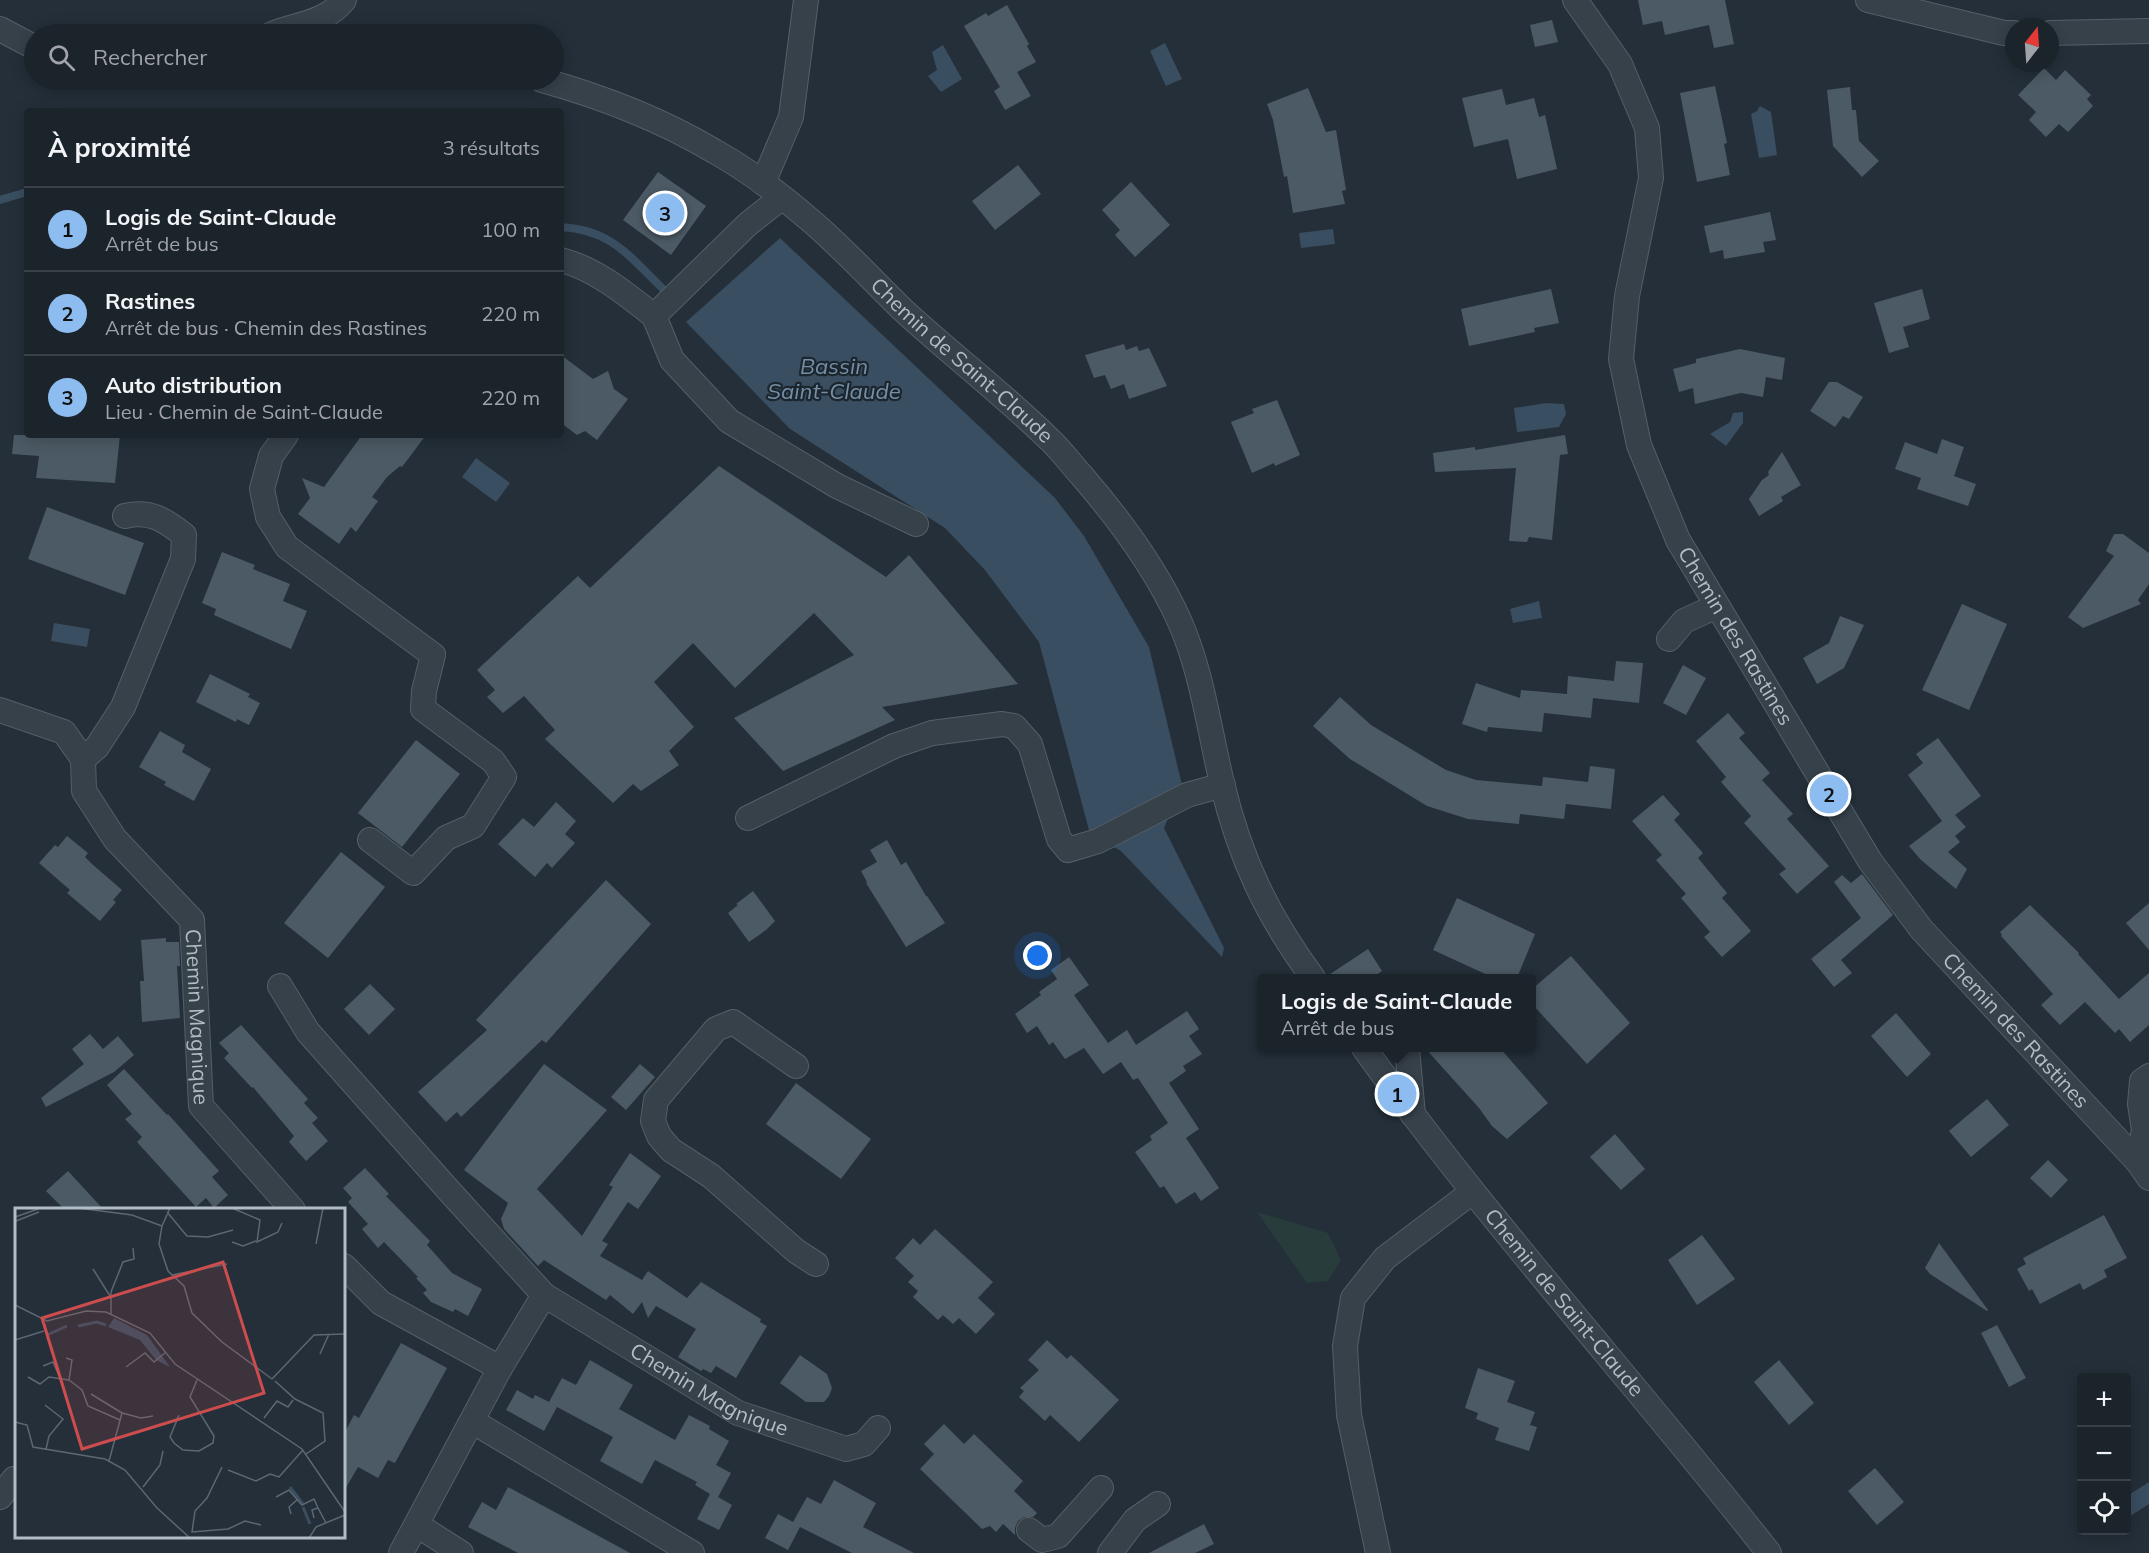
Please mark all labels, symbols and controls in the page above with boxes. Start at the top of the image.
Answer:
north arrow [2005,18,2059,72]
search box [24,24,564,90]
icon: search [45,41,78,74]
text: Rechercher [93,43,207,71]
text: À proximité [48,131,191,164]
text: 3 résultats [443,135,540,160]
pin: 3 [646,190,684,236]
text: Logis de Saint-Claude [105,203,336,231]
text: 1 [62,217,74,242]
text: 100 m [481,217,540,242]
text: Arrêt de bus [105,231,219,256]
street label: Chemin de Saint-Claude [866,272,1059,448]
text: Rastines [105,287,195,315]
text: 2 [62,301,74,326]
text: 220 m [481,301,540,326]
text: Arrêt de bus · Chemin des Rastines [105,315,427,340]
water label: Bassin Saint-Claude [767,352,901,405]
text: Auto distribution [105,371,282,399]
text: 3 [62,385,74,410]
text: 220 m [481,385,540,410]
text: Lieu · Chemin de Saint-Claude [105,399,383,424]
street label: Chemin des Rastines [1673,542,1800,729]
pin: 2 [1810,772,1848,816]
street label: Chemin Magnique [180,928,215,1106]
your location [1023,941,1052,970]
street label: Chemin des Rastines [1938,947,2095,1113]
popup [1257,974,1536,1052]
text: Logis de Saint-Claude [1281,987,1512,1015]
text: Arrêt de bus [1281,1015,1395,1040]
pin: 1 [1378,1072,1416,1116]
street label: Chemin de Saint-Claude [1480,1203,1650,1401]
inset map [15,1208,345,1538]
street label: Chemin Magnique [626,1336,792,1441]
map controls [2077,1373,2131,1535]
button: + [2077,1373,2131,1427]
button: − [2077,1427,2131,1481]
button: locate [2077,1481,2131,1535]

